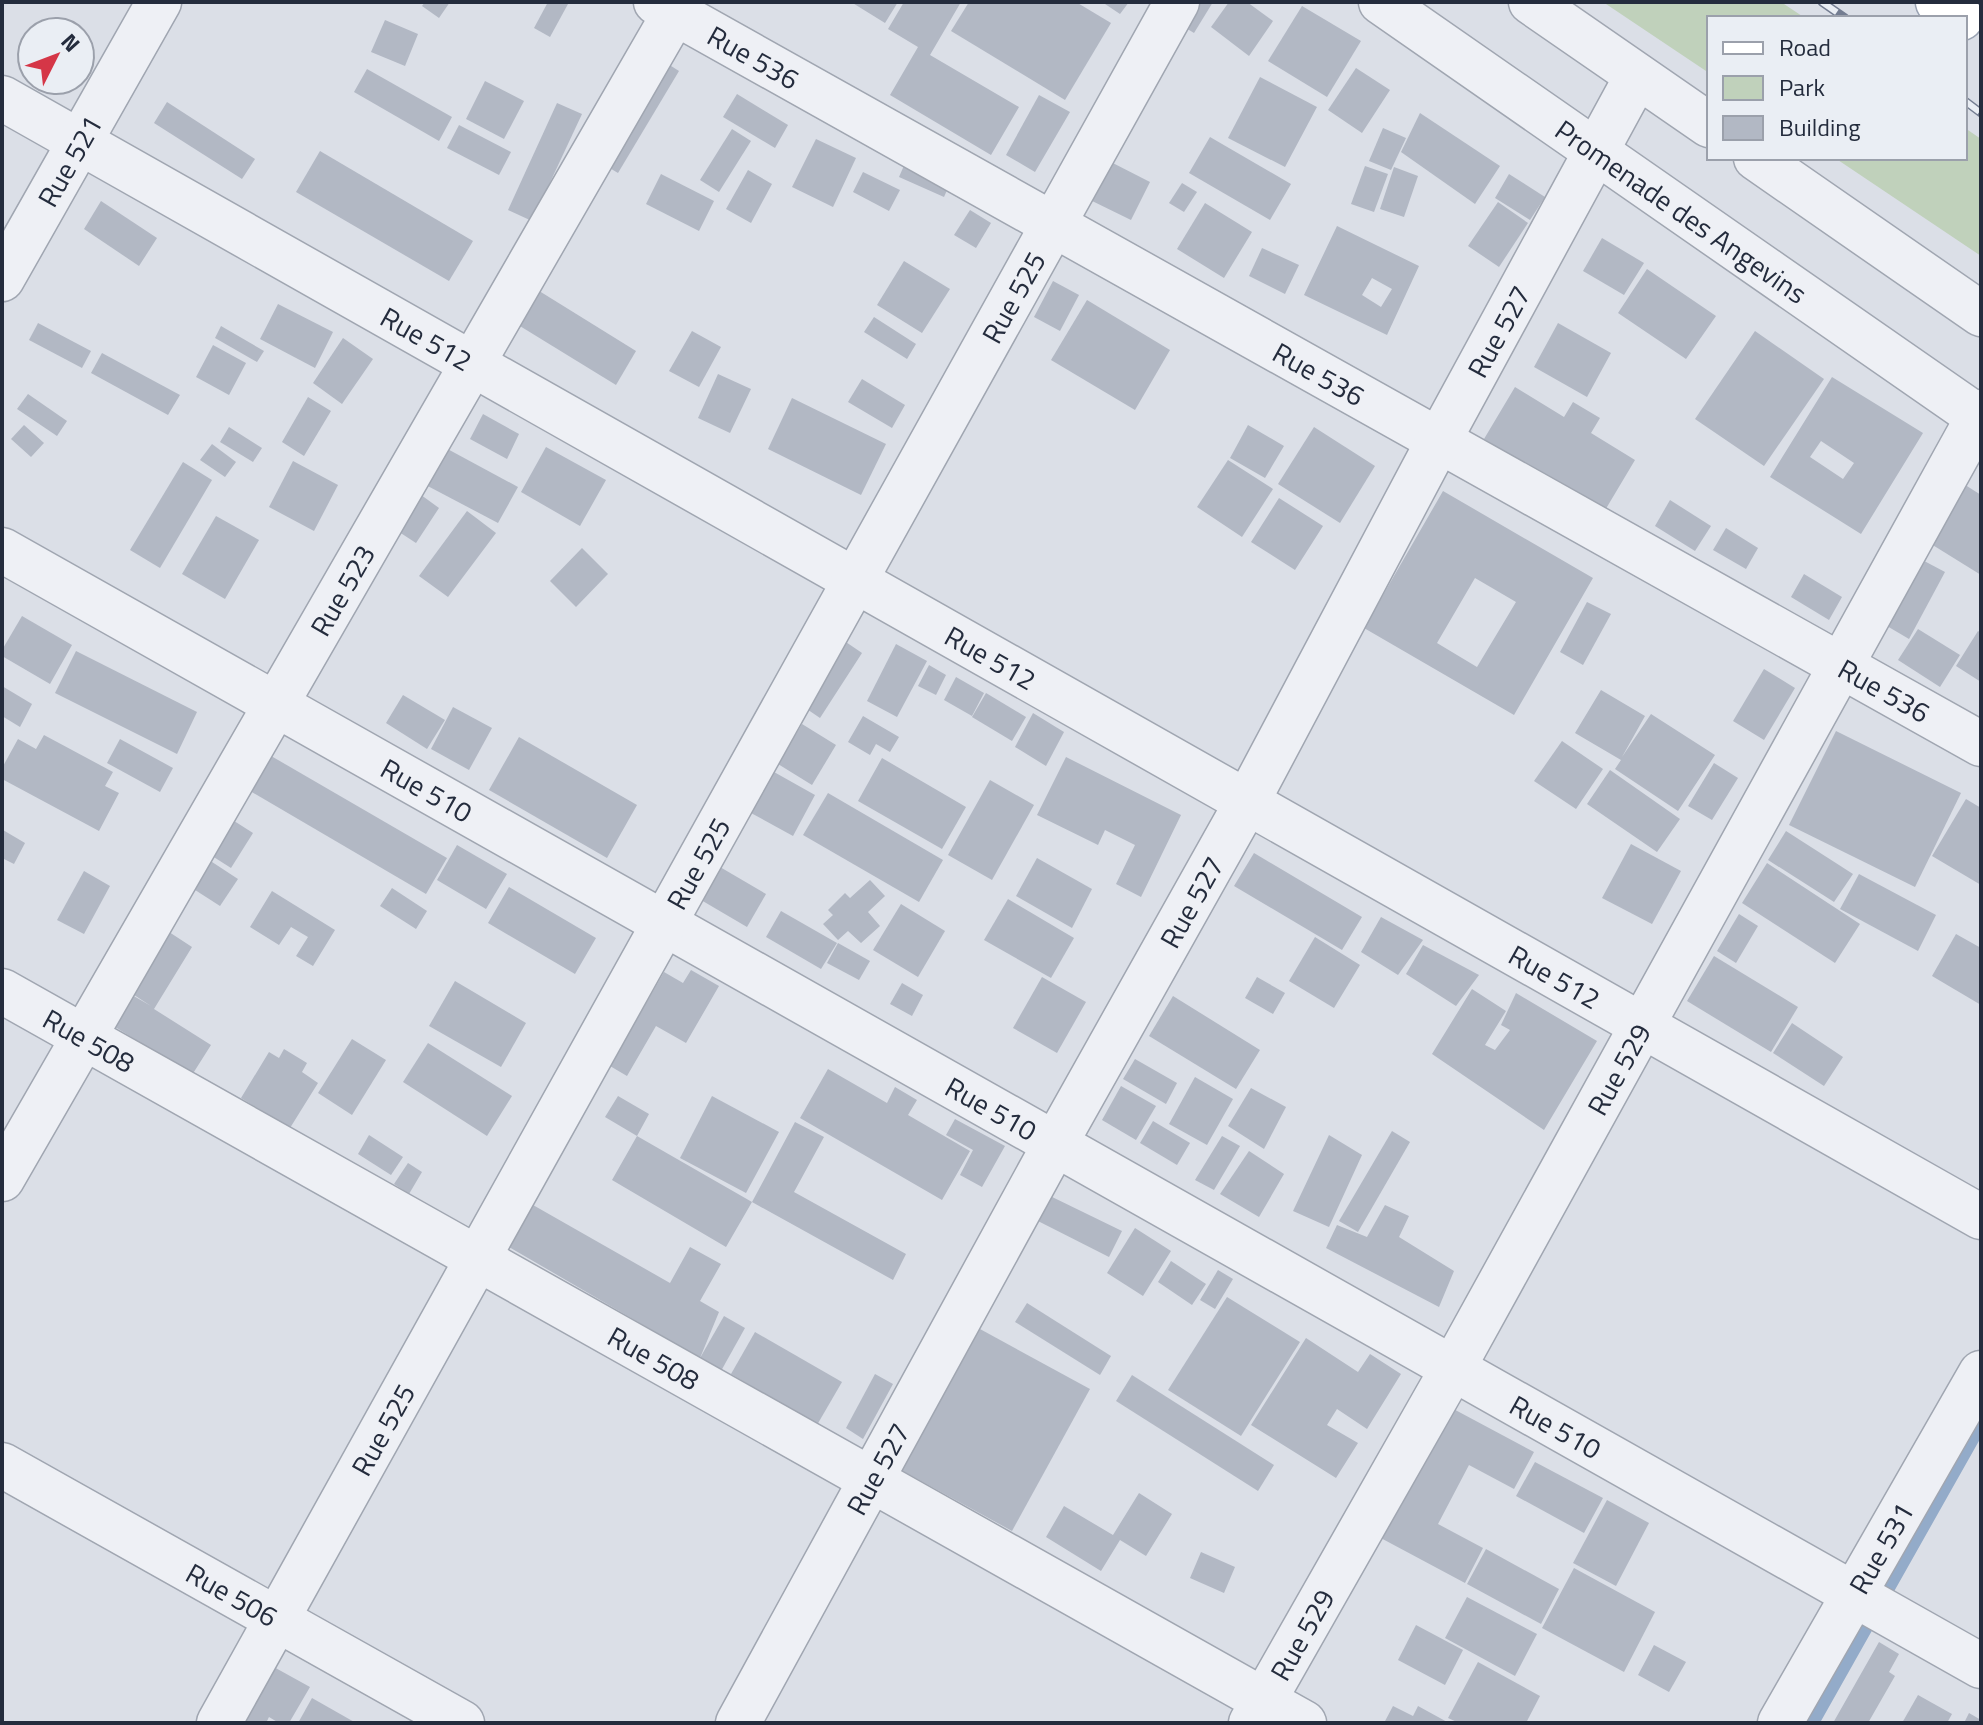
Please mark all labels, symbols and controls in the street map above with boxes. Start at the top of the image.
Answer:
street label: Rue 536 [700,14,808,100]
north arrow [16,16,96,96]
legend [1707,16,1967,160]
text: N [53,26,89,60]
text: Road [1779,29,1831,65]
text: Park [1779,69,1825,105]
street label: Rue 521 [26,107,112,215]
street label: Promenade des Angevins [1547,108,1816,314]
text: Building [1779,109,1861,145]
street label: Rue 525 [970,243,1056,351]
street label: Rue 527 [1456,277,1541,385]
street label: Rue 512 [373,295,481,381]
street label: Rue 536 [1265,330,1373,416]
street label: Rue 523 [298,536,385,644]
street label: Rue 512 [937,614,1045,700]
street label: Rue 536 [1831,647,1938,733]
street label: Rue 510 [373,747,481,833]
street label: Rue 525 [655,809,741,917]
street label: Rue 527 [1148,848,1234,956]
street label: Rue 512 [1501,933,1609,1019]
street label: Rue 508 [35,997,143,1083]
street label: Rue 529 [1575,1015,1661,1123]
street label: Rue 510 [938,1065,1045,1151]
street label: Rue 508 [600,1314,708,1401]
street label: Rue 525 [339,1376,425,1483]
street label: Rue 510 [1502,1383,1610,1469]
street label: Rue 527 [835,1415,920,1523]
street label: Rue 531 [1837,1494,1924,1602]
street label: Rue 506 [178,1551,286,1637]
street label: Rue 529 [1258,1581,1345,1688]

